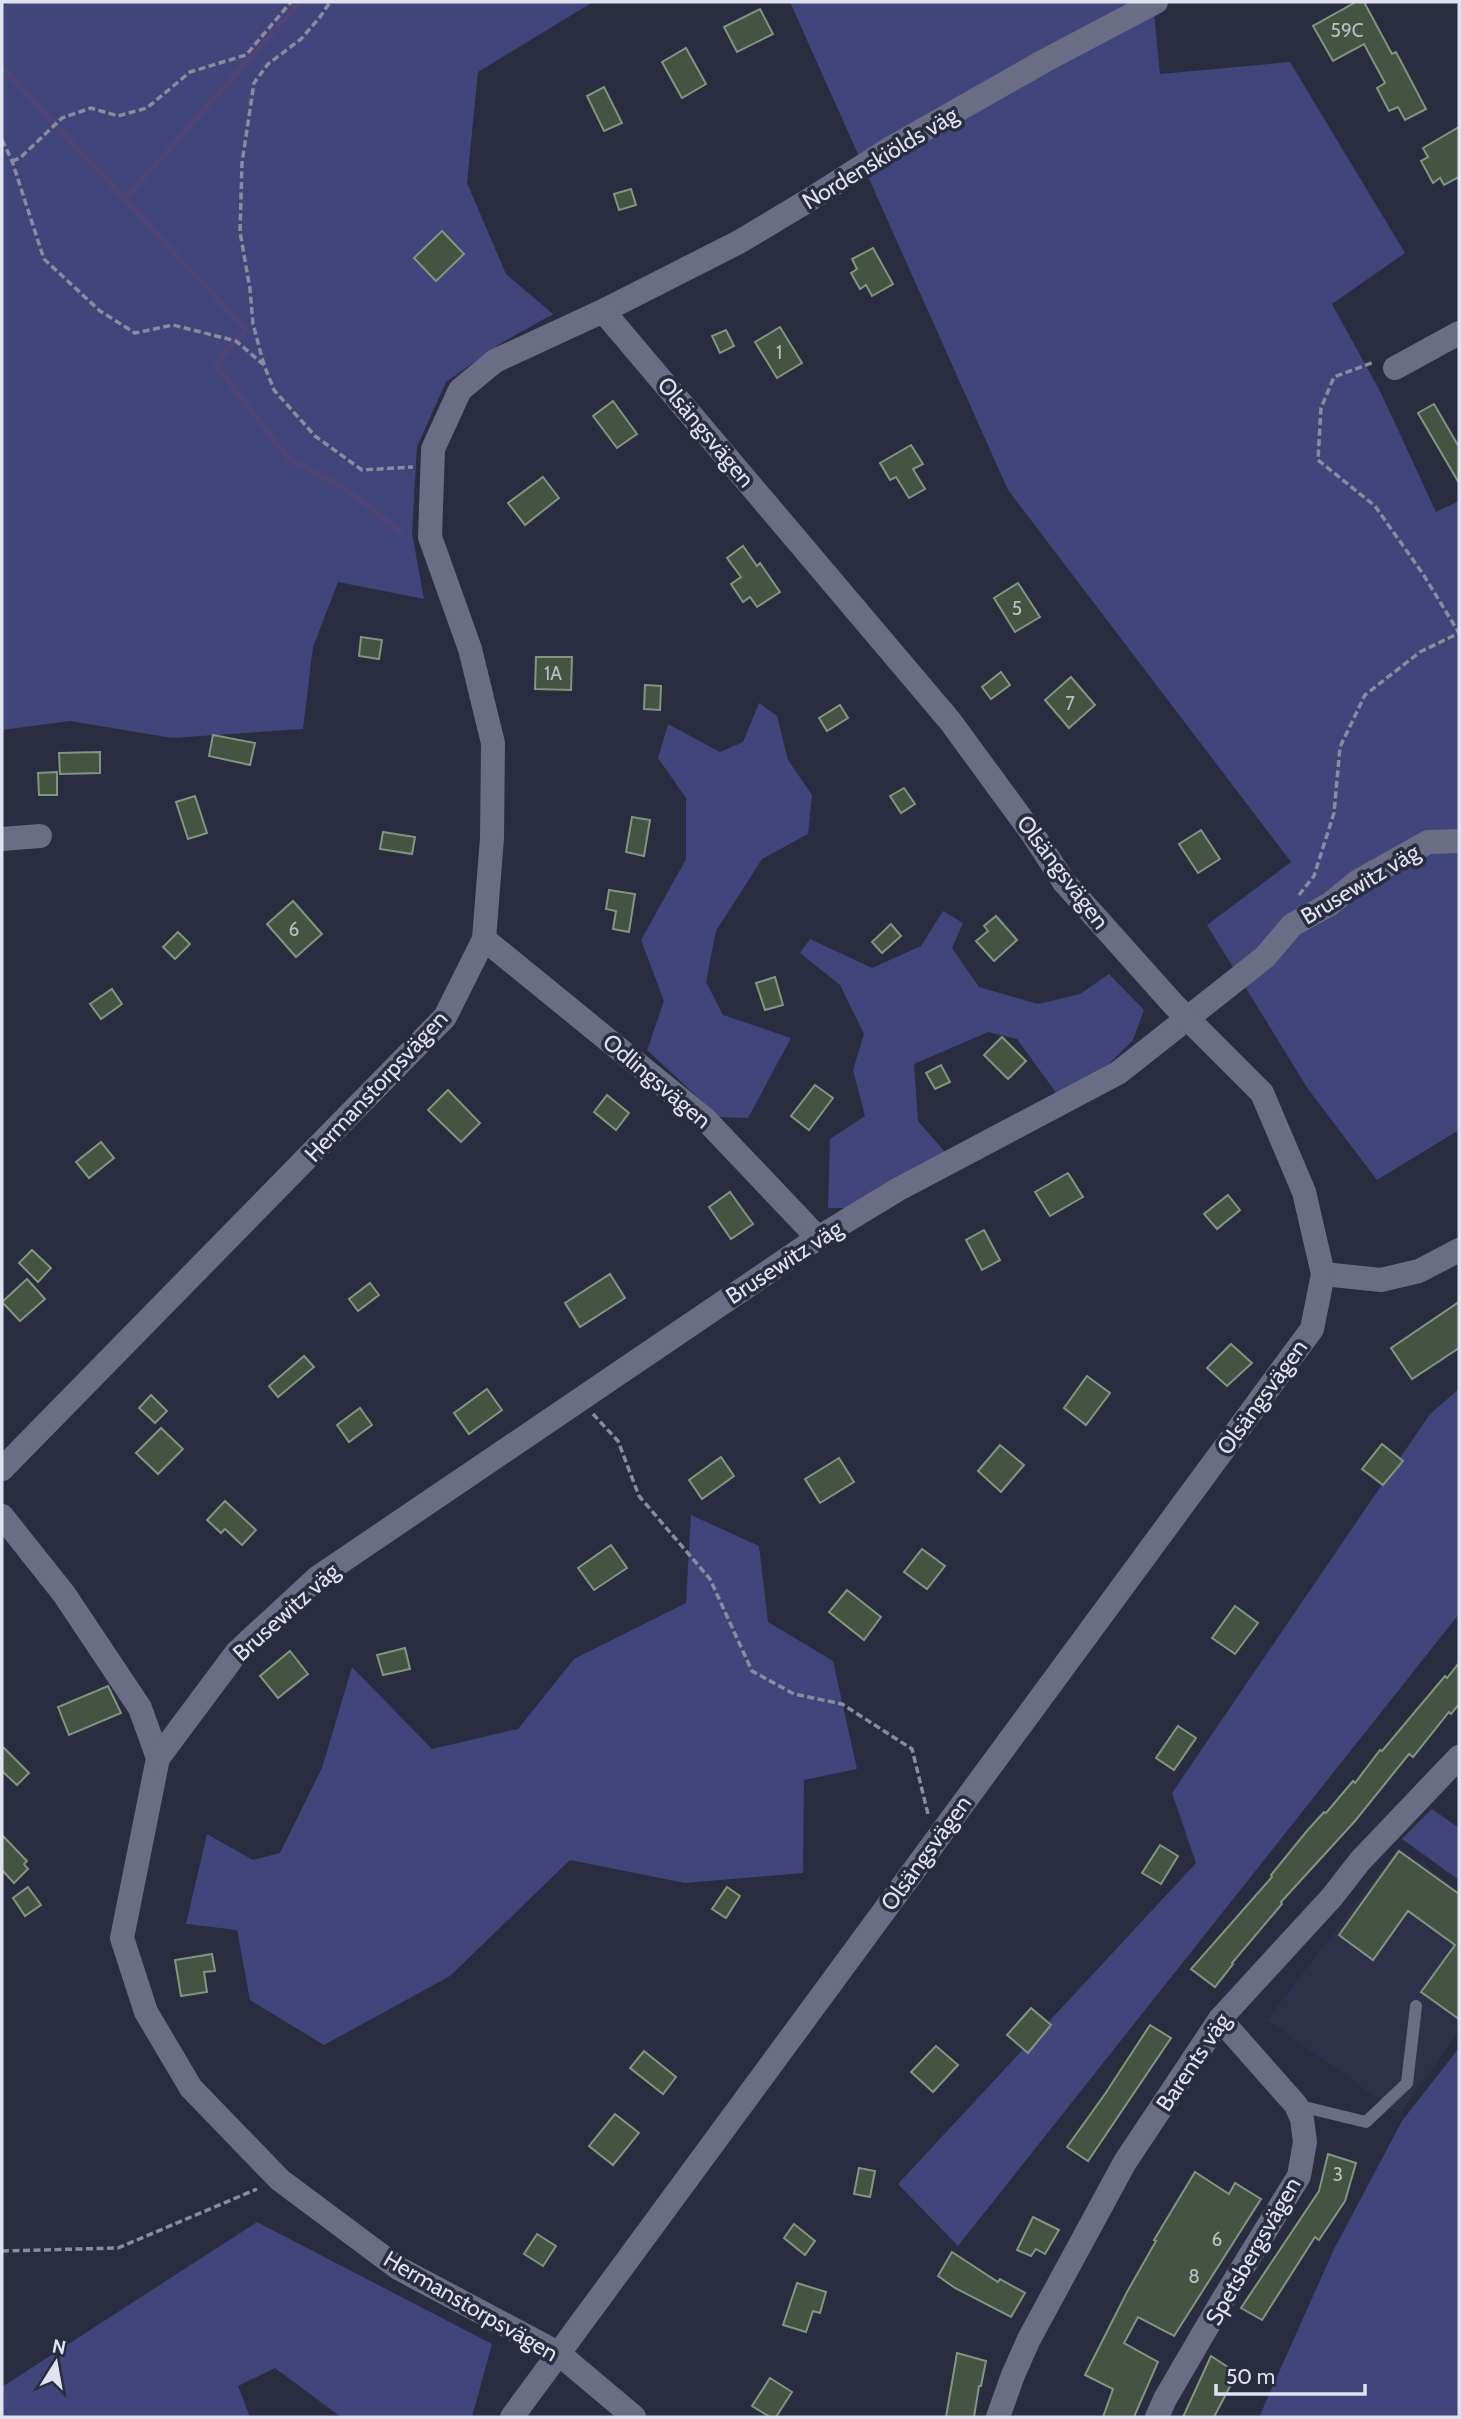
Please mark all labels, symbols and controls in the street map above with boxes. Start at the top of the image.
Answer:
house number: 59C [1331,19,1364,42]
street label: Nordenskiölds väg [797,100,963,216]
house number: 1 [776,341,782,364]
street label: Olsängsvägen [652,371,760,493]
house number: 5 [1012,597,1022,620]
house number: 1A [544,662,562,685]
house number: 7 [1065,692,1075,715]
street label: Olsängsvägen [1011,809,1115,935]
street label: Brusewitz väg [1296,837,1425,930]
house number: 6 [289,918,299,941]
street label: Hermanstorpsvägen [299,1004,453,1168]
street label: Odlingsvägen [597,1028,717,1134]
street label: Brusewitz väg [721,1214,848,1310]
street label: Olsängsvägen [1211,1334,1313,1460]
street label: Brusewitz väg [227,1557,345,1667]
street label: Olsängsvägen [875,1790,977,1916]
street label: Barents väg [1150,2007,1236,2116]
house number: 3 [1333,2163,1343,2186]
street label: Spetsbergsvägen [1199,2172,1307,2330]
house number: 6 [1212,2228,1222,2251]
street label: Hermanstorpsvägen [379,2245,563,2367]
house number: 8 [1188,2265,1200,2288]
north arrow [21,2328,91,2398]
text: N [50,2334,68,2359]
scale bar [1216,2352,1365,2396]
text: 50 m [1226,2364,1275,2389]

